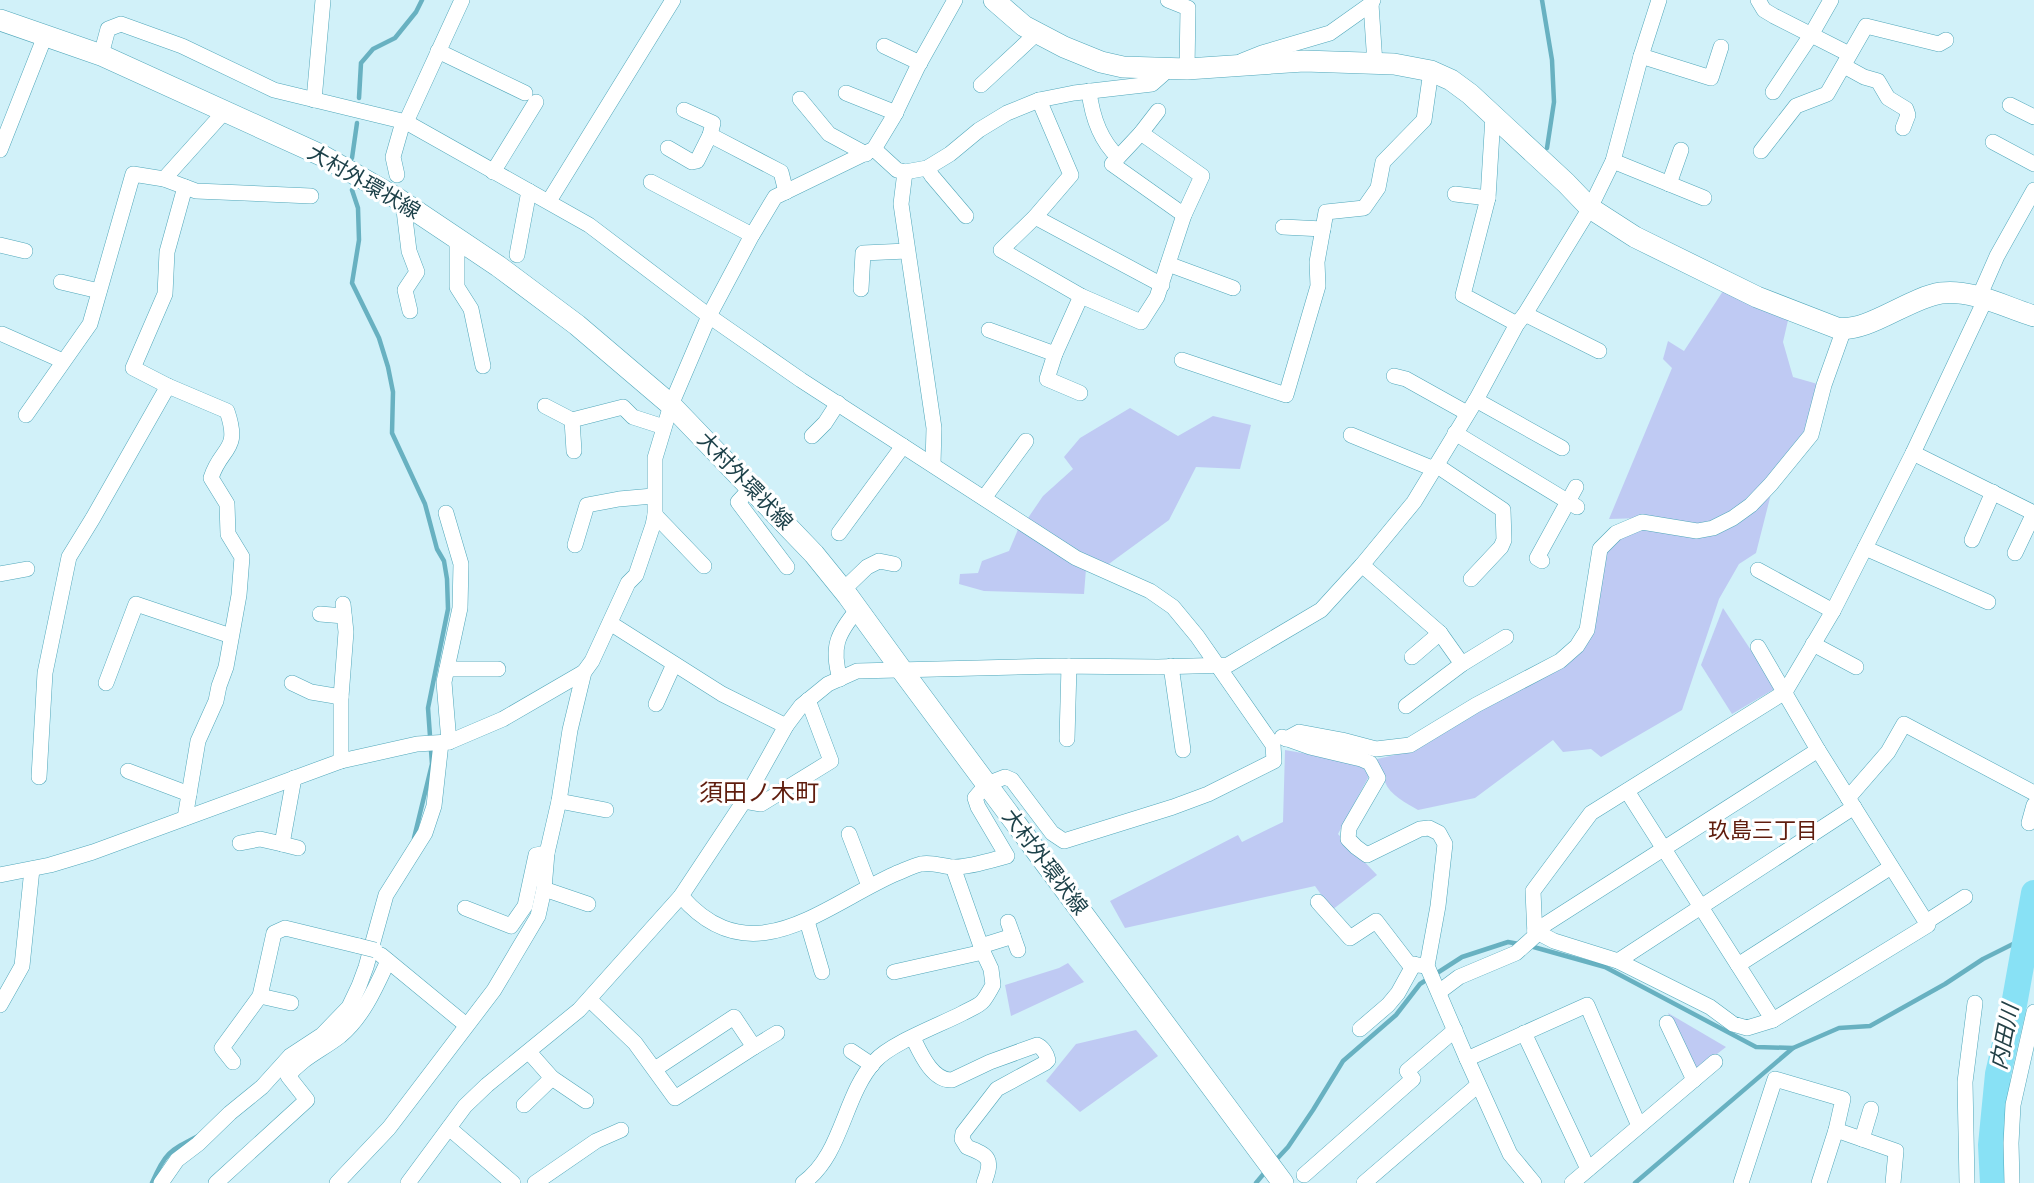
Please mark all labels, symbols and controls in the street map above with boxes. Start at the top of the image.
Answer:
street label: 大村外環状線 [302,138,426,226]
street label: 大村外環状線 [691,426,799,536]
district label: 須田ノ木町 [699,777,819,809]
street label: 大村外環状線 [996,803,1094,921]
district label: 玖島三丁目 [1708,816,1818,846]
water label: 内田川 [1984,1000,2026,1072]

